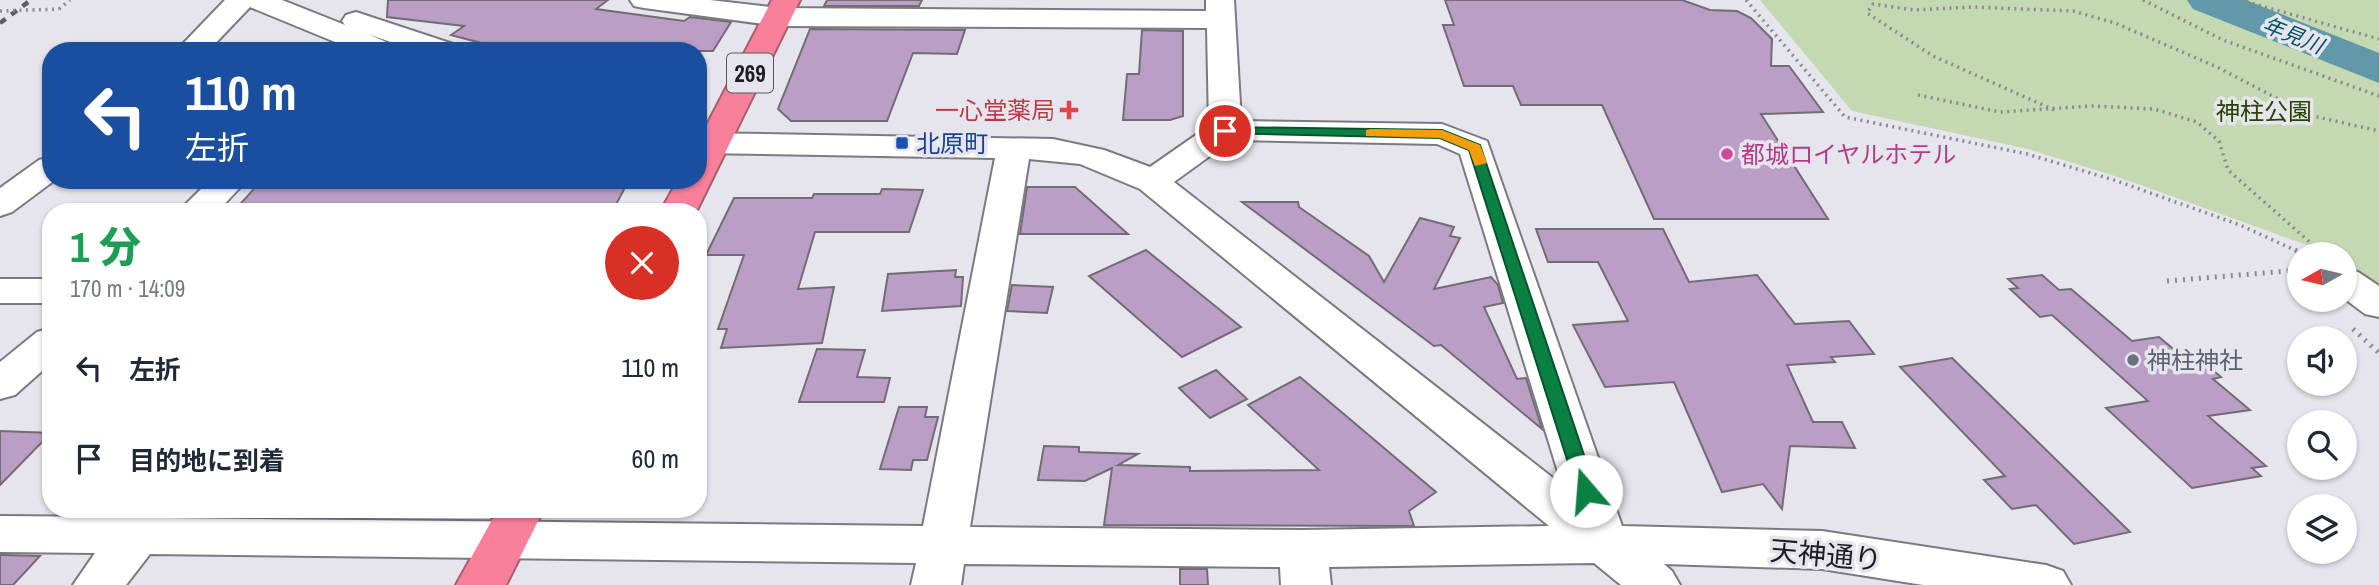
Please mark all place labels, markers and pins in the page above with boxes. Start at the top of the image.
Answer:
place label: 一心堂薬局 [935,94,1055,126]
pin [1195,101,1255,161]
marker: 一心堂薬局 [1061,102,1077,118]
place label: 北原町 [916,127,988,159]
marker: 北原町 [894,135,910,151]
place label: 都城ロイヤルホテル [1741,138,1956,170]
marker: 都城ロイヤルホテル [1719,146,1735,162]
place label: 神柱神社 [2147,344,2243,376]
marker: 神柱神社 [2125,352,2141,368]

